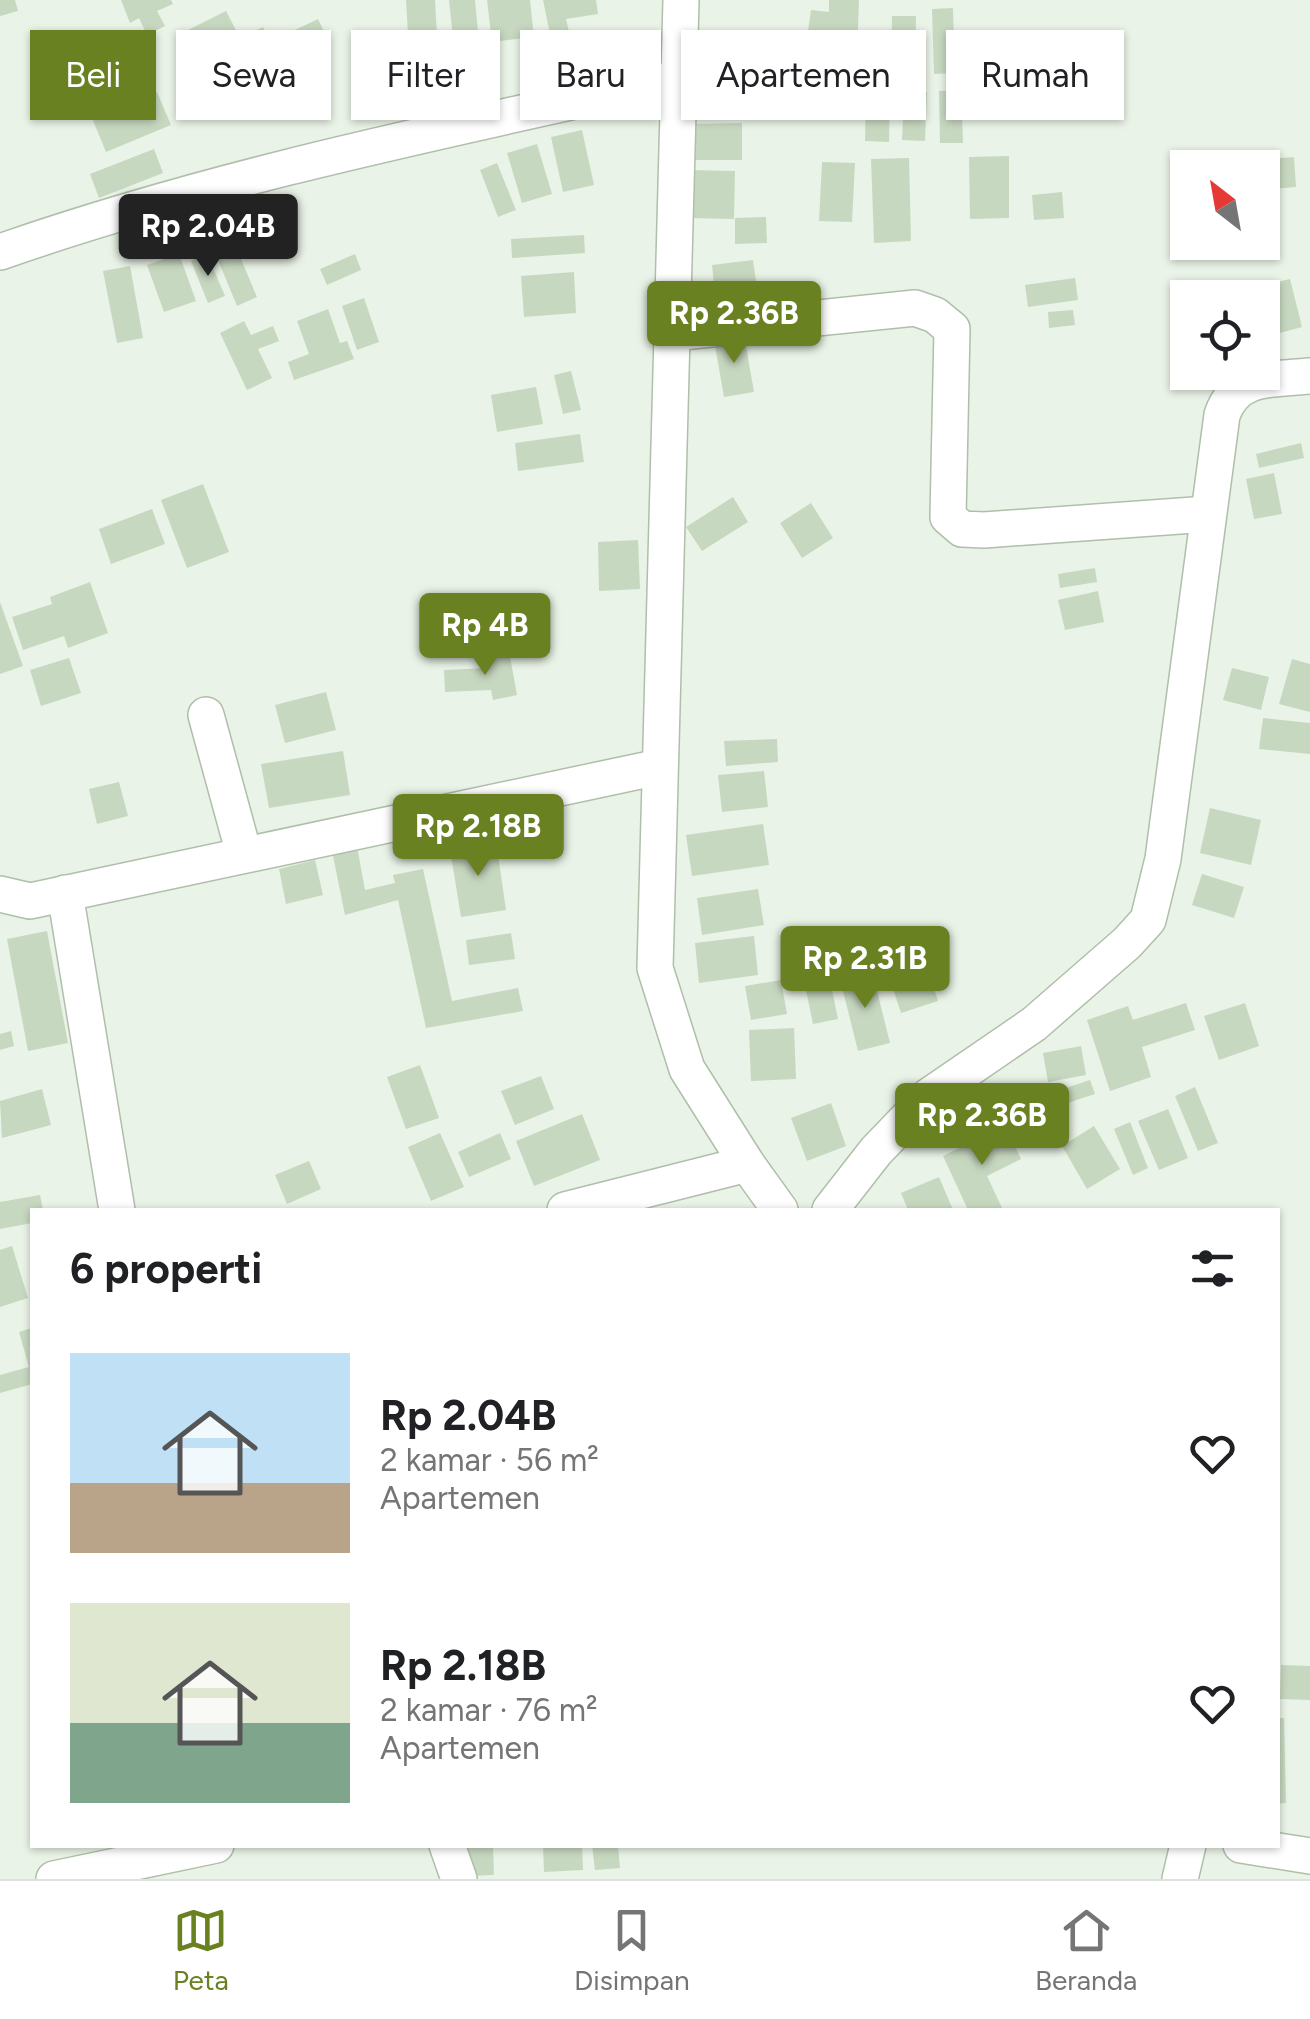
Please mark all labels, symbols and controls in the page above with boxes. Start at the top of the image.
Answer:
chip: Beli [30,30,156,120]
chip: Sewa [176,30,331,120]
chip: Filter [351,30,500,120]
chip: Baru [520,30,661,120]
chip: Apartemen [681,30,926,120]
chip: Rumah [946,30,1124,120]
north arrow [1170,150,1280,260]
map controls [1170,150,1280,390]
pin: Rp 2.04B [105,194,311,279]
text: Rp 2.04B [141,207,275,245]
button: locate [1170,280,1280,390]
pin: Rp 2.36B [631,281,837,366]
text: Rp 2.36B [669,294,799,332]
pin: Rp 4B [415,593,555,678]
text: Rp 4B [441,606,529,644]
pin: Rp 2.18B [375,794,581,879]
text: Rp 2.18B [415,807,541,845]
pin: Rp 2.31B [762,926,968,1011]
text: Rp 2.31B [803,939,927,977]
pin: Rp 2.36B [879,1083,1085,1168]
text: Rp 2.36B [917,1096,1047,1134]
icon: filters [1185,1241,1240,1296]
text: 6 properti [70,1243,262,1294]
text: Rp 2.04B [380,1390,557,1441]
icon: home [150,1393,270,1513]
icon: heart [1185,1426,1240,1481]
text: 2 kamar · 56 m² [380,1441,599,1479]
text: Apartemen [380,1479,540,1517]
text: Rp 2.18B [380,1640,546,1691]
icon: home [150,1643,270,1763]
icon: heart [1185,1676,1240,1731]
text: 2 kamar · 76 m² [380,1691,598,1729]
text: Apartemen [380,1729,540,1767]
tab: Peta [173,1903,229,1997]
tab: Disimpan [574,1903,690,1997]
tab: Beranda [1035,1903,1137,1997]

